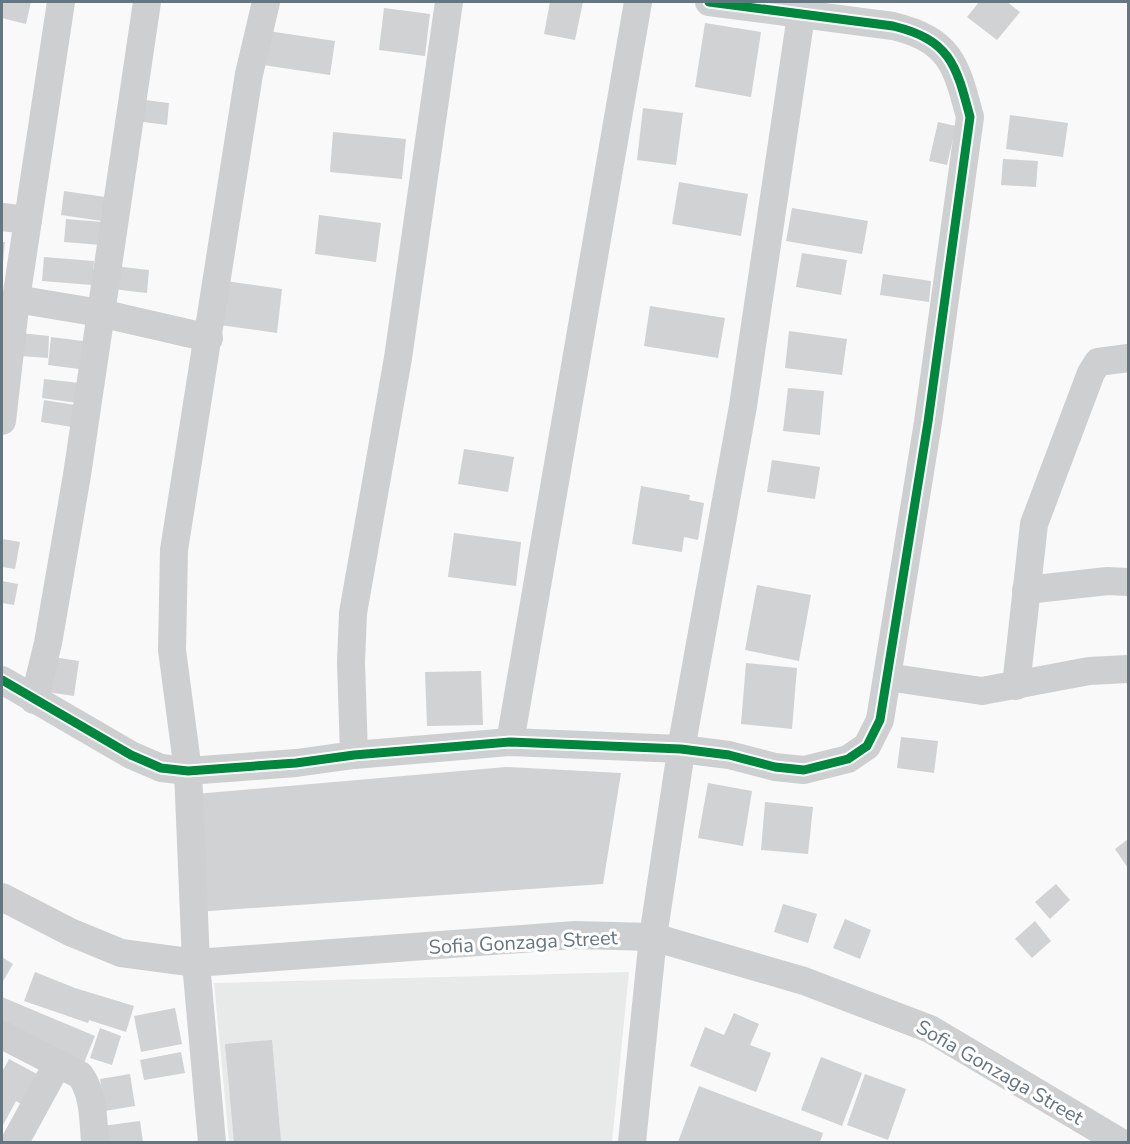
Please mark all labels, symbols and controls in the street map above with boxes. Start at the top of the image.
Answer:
street label: Sofia Gonzaga Street [428,924,619,961]
street label: Sofia Gonzaga Street [911,1013,1089,1132]

